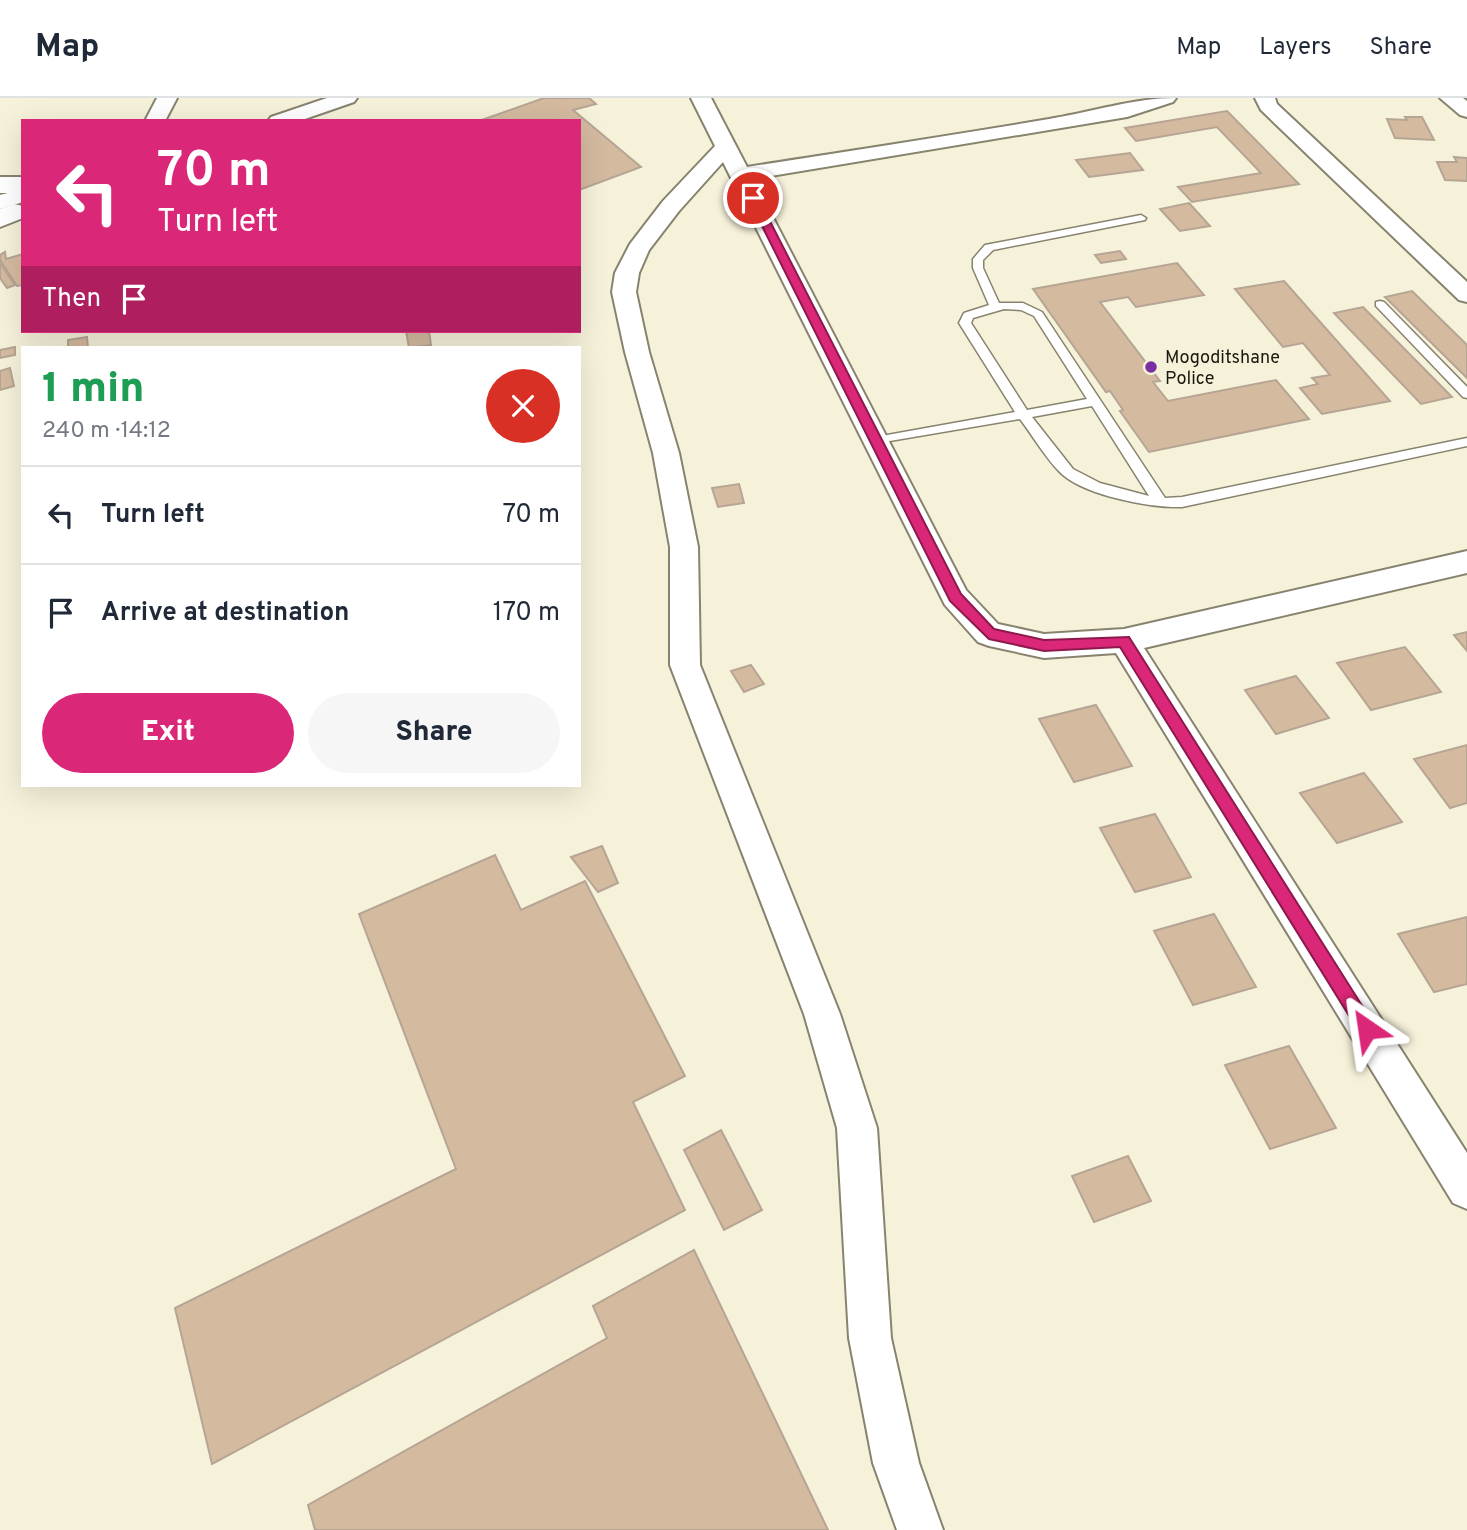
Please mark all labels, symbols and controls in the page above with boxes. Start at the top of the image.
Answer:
text: Map [35,27,99,69]
text: Map [1176,33,1221,63]
text: Layers [1259,33,1331,63]
text: Share [1369,33,1432,63]
text: 70 m [157,142,271,204]
icon: left [42,147,133,238]
pin [723,168,783,228]
icon: arrive [734,179,772,217]
text: Turn left [157,203,278,243]
icon: arrive [115,280,153,318]
text: Then [42,283,101,316]
place label: Mogoditshane Police [1165,347,1280,391]
marker: Mogoditshane Police [1143,359,1159,375]
text: 1 min [42,364,145,417]
button: close [486,369,560,443]
text: 240 m · 14:12 [42,417,171,446]
icon: left [42,496,80,534]
text: Turn left [101,499,205,532]
text: 70 m [502,499,560,532]
icon: arrive [42,594,80,632]
text: Arrive at destination [101,597,349,630]
text: 170 m [493,597,560,630]
button: Exit [42,693,294,773]
button: Share [308,693,560,773]
position arrow [1330,992,1404,1066]

